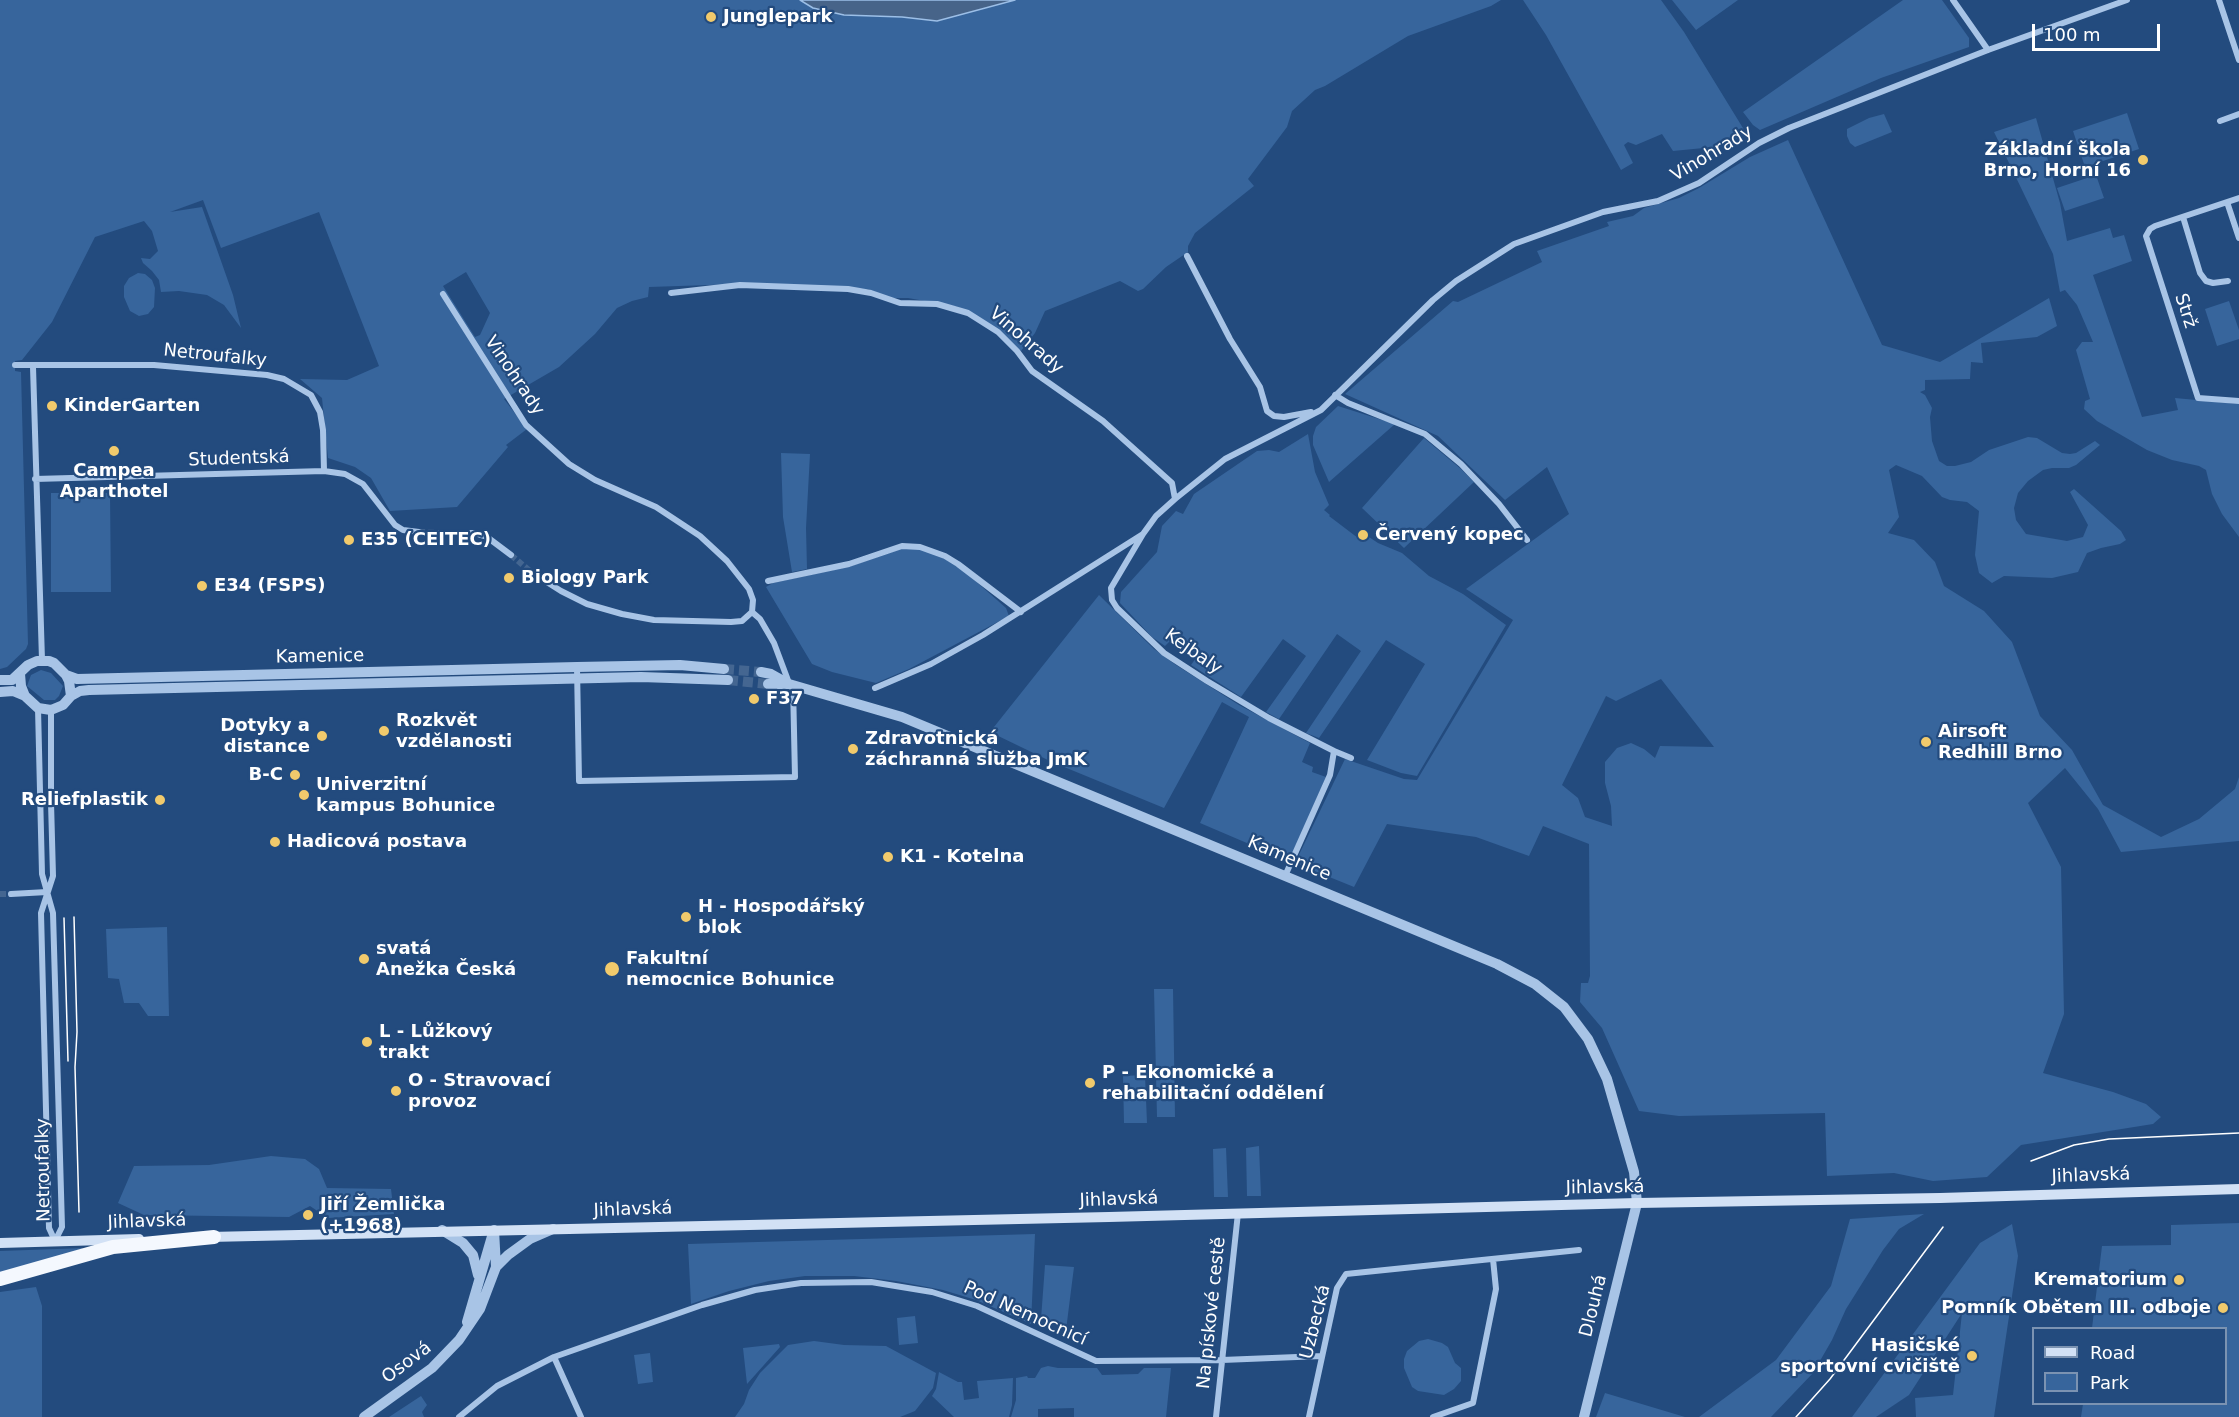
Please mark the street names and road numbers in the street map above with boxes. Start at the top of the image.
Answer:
street label: Vinohrady [1667,121,1757,187]
street label: Strž [2169,291,2201,331]
street label: Vinohrady [984,303,1068,379]
street label: Vinohrady [480,332,548,420]
street label: Netroufalky [162,340,268,372]
street label: Studentská [188,446,290,472]
street label: Kejbaly [1160,624,1226,680]
street label: Kamenice [276,645,364,669]
street label: Kamenice [1244,832,1334,886]
street label: Netroufalky [32,1118,56,1222]
street label: Jihlavská [2051,1164,2131,1188]
street label: Jihlavská [1565,1177,1645,1199]
street label: Jihlavská [1079,1188,1159,1212]
street label: Jihlavská [593,1198,673,1222]
street label: Jihlavská [107,1210,187,1234]
street label: Na pískové cestě [1193,1236,1231,1390]
street label: Dlouhá [1576,1272,1612,1340]
street label: Pod Nemocnicí [960,1277,1090,1351]
street label: Uzbecká [1296,1282,1336,1362]
street label: Osová [378,1337,436,1389]

